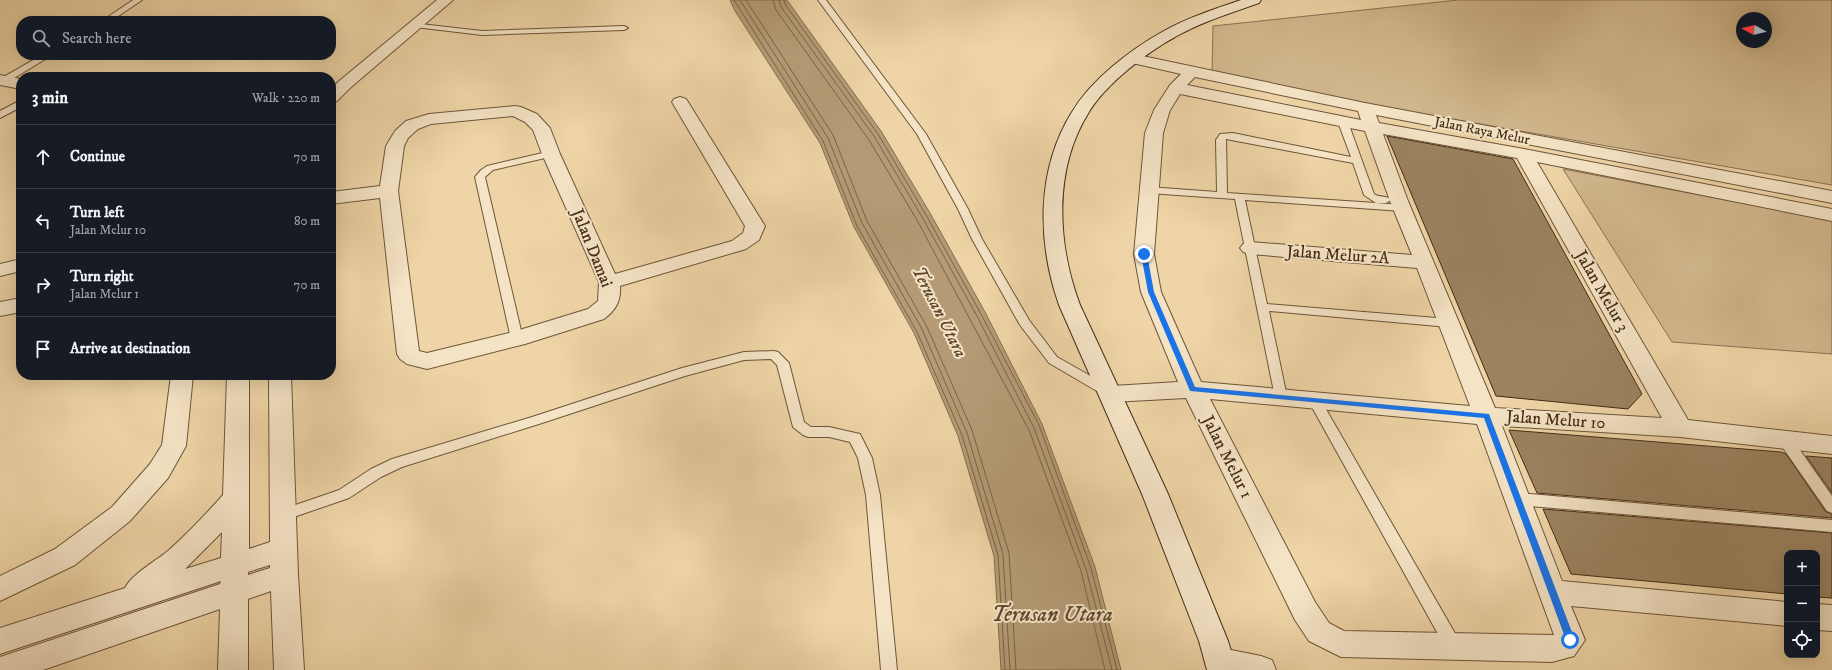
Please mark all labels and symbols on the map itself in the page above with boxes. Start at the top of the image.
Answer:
north arrow [1736,12,1772,48]
street label: Jalan Raya Melur [1431,113,1532,149]
street label: Jalan Damai [566,204,618,290]
street label: Jalan Melur 2A [1284,240,1390,270]
route end [1135,245,1153,263]
street label: Jalan Melur 3 [1569,245,1634,336]
water label: Terusan Utara [907,263,971,362]
street label: Jalan Melur 10 [1504,405,1606,434]
street label: Jalan Melur 1 [1196,410,1257,502]
water label: Terusan Utara [991,601,1113,628]
route start [1561,631,1579,649]

